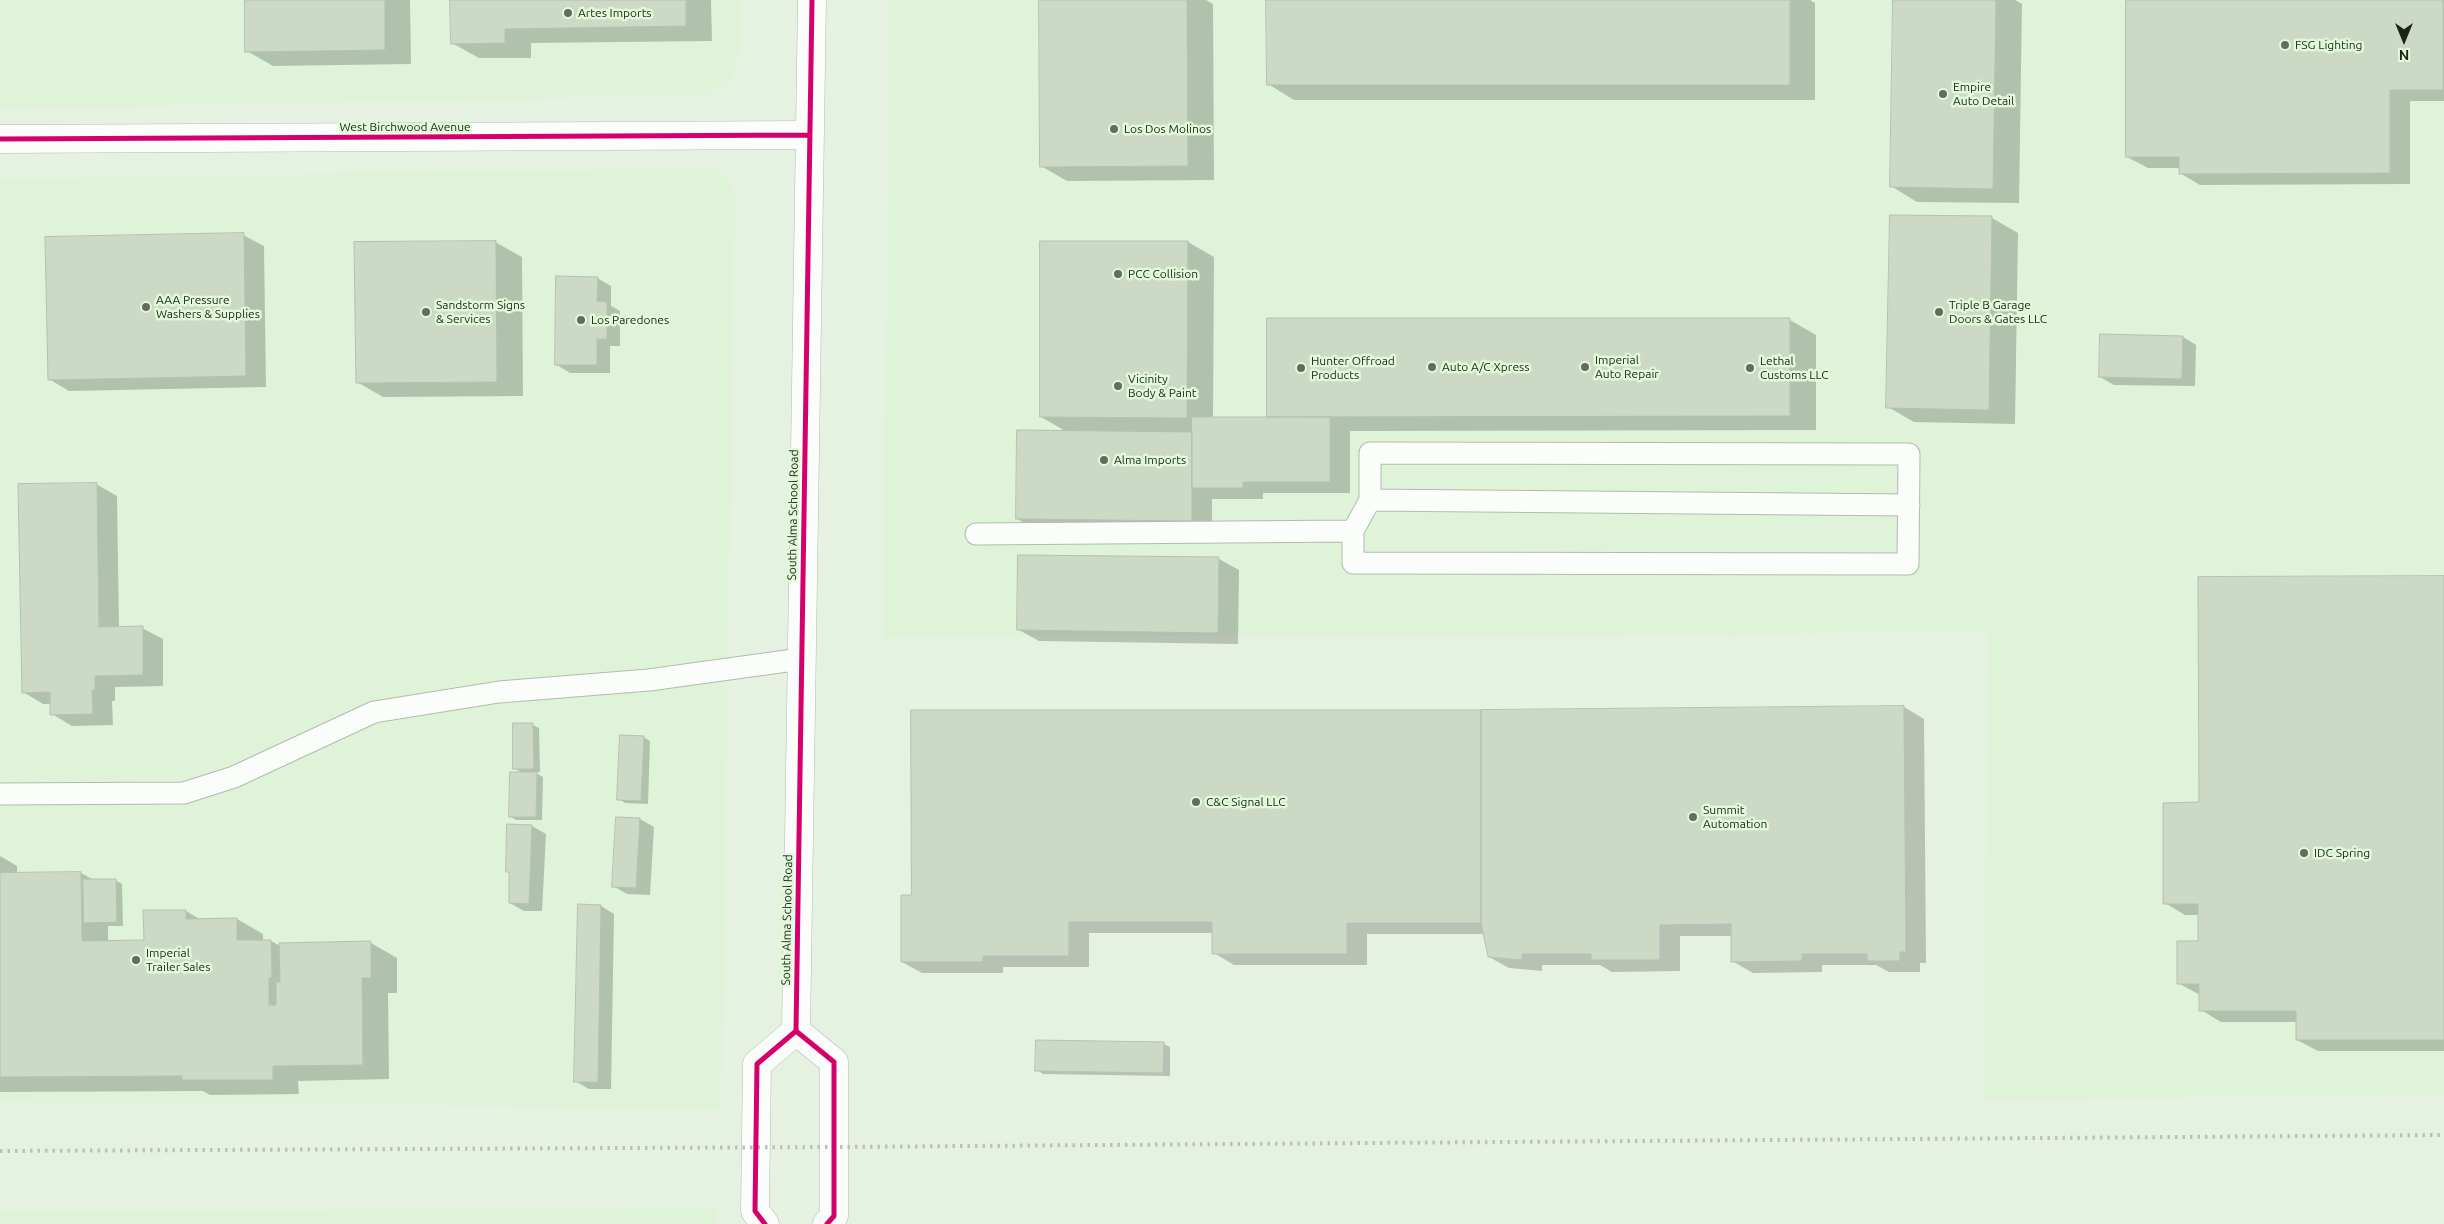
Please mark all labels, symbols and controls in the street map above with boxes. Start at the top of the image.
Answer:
place label: Artes Imports [578,6,652,20]
marker: Artes Imports [562,7,574,19]
north arrow [2379,15,2429,65]
place label: FSG Lighting [2295,38,2362,52]
marker: FSG Lighting [2279,39,2291,51]
text: N [2399,47,2409,63]
place label: Empire Auto Detail [1953,80,2014,108]
marker: Empire Auto Detail [1937,88,1949,100]
street label: West Birchwood Avenue [339,120,471,134]
place label: Los Dos Molinos [1124,122,1211,136]
marker: Los Dos Molinos [1108,123,1120,135]
place label: PCC Collision [1128,267,1198,281]
marker: PCC Collision [1112,268,1124,280]
place label: AAA Pressure Washers & Supplies [156,293,260,321]
place label: Sandstorm Signs & Services [436,298,525,326]
place label: Triple B Garage Doors & Gates LLC [1949,298,2047,326]
marker: AAA Pressure Washers & Supplies [140,301,152,313]
marker: Sandstorm Signs & Services [420,306,432,318]
marker: Triple B Garage Doors & Gates LLC [1933,306,1945,318]
place label: Los Paredones [591,313,669,327]
marker: Los Paredones [575,314,587,326]
place label: Imperial Auto Repair [1595,353,1659,381]
place label: Hunter Offroad Products [1311,354,1395,382]
place label: Lethal Customs LLC [1760,354,1829,382]
place label: Auto A/C Xpress [1442,360,1529,374]
marker: Auto A/C Xpress [1426,361,1438,373]
marker: Imperial Auto Repair [1579,361,1591,373]
marker: Hunter Offroad Products [1295,362,1307,374]
marker: Lethal Customs LLC [1744,362,1756,374]
place label: Vicinity Body & Paint [1128,372,1197,400]
marker: Vicinity Body & Paint [1112,380,1124,392]
street label: South Alma School Road [785,449,801,581]
place label: Alma Imports [1114,453,1186,467]
marker: Alma Imports [1098,454,1110,466]
place label: C&C Signal LLC [1206,795,1286,809]
marker: C&C Signal LLC [1190,796,1202,808]
place label: Summit Automation [1703,803,1767,831]
marker: Summit Automation [1687,811,1699,823]
place label: IDC Spring [2314,846,2370,860]
marker: IDC Spring [2298,847,2310,859]
street label: South Alma School Road [779,854,795,986]
place label: Imperial Trailer Sales [146,946,210,974]
marker: Imperial Trailer Sales [130,954,142,966]

